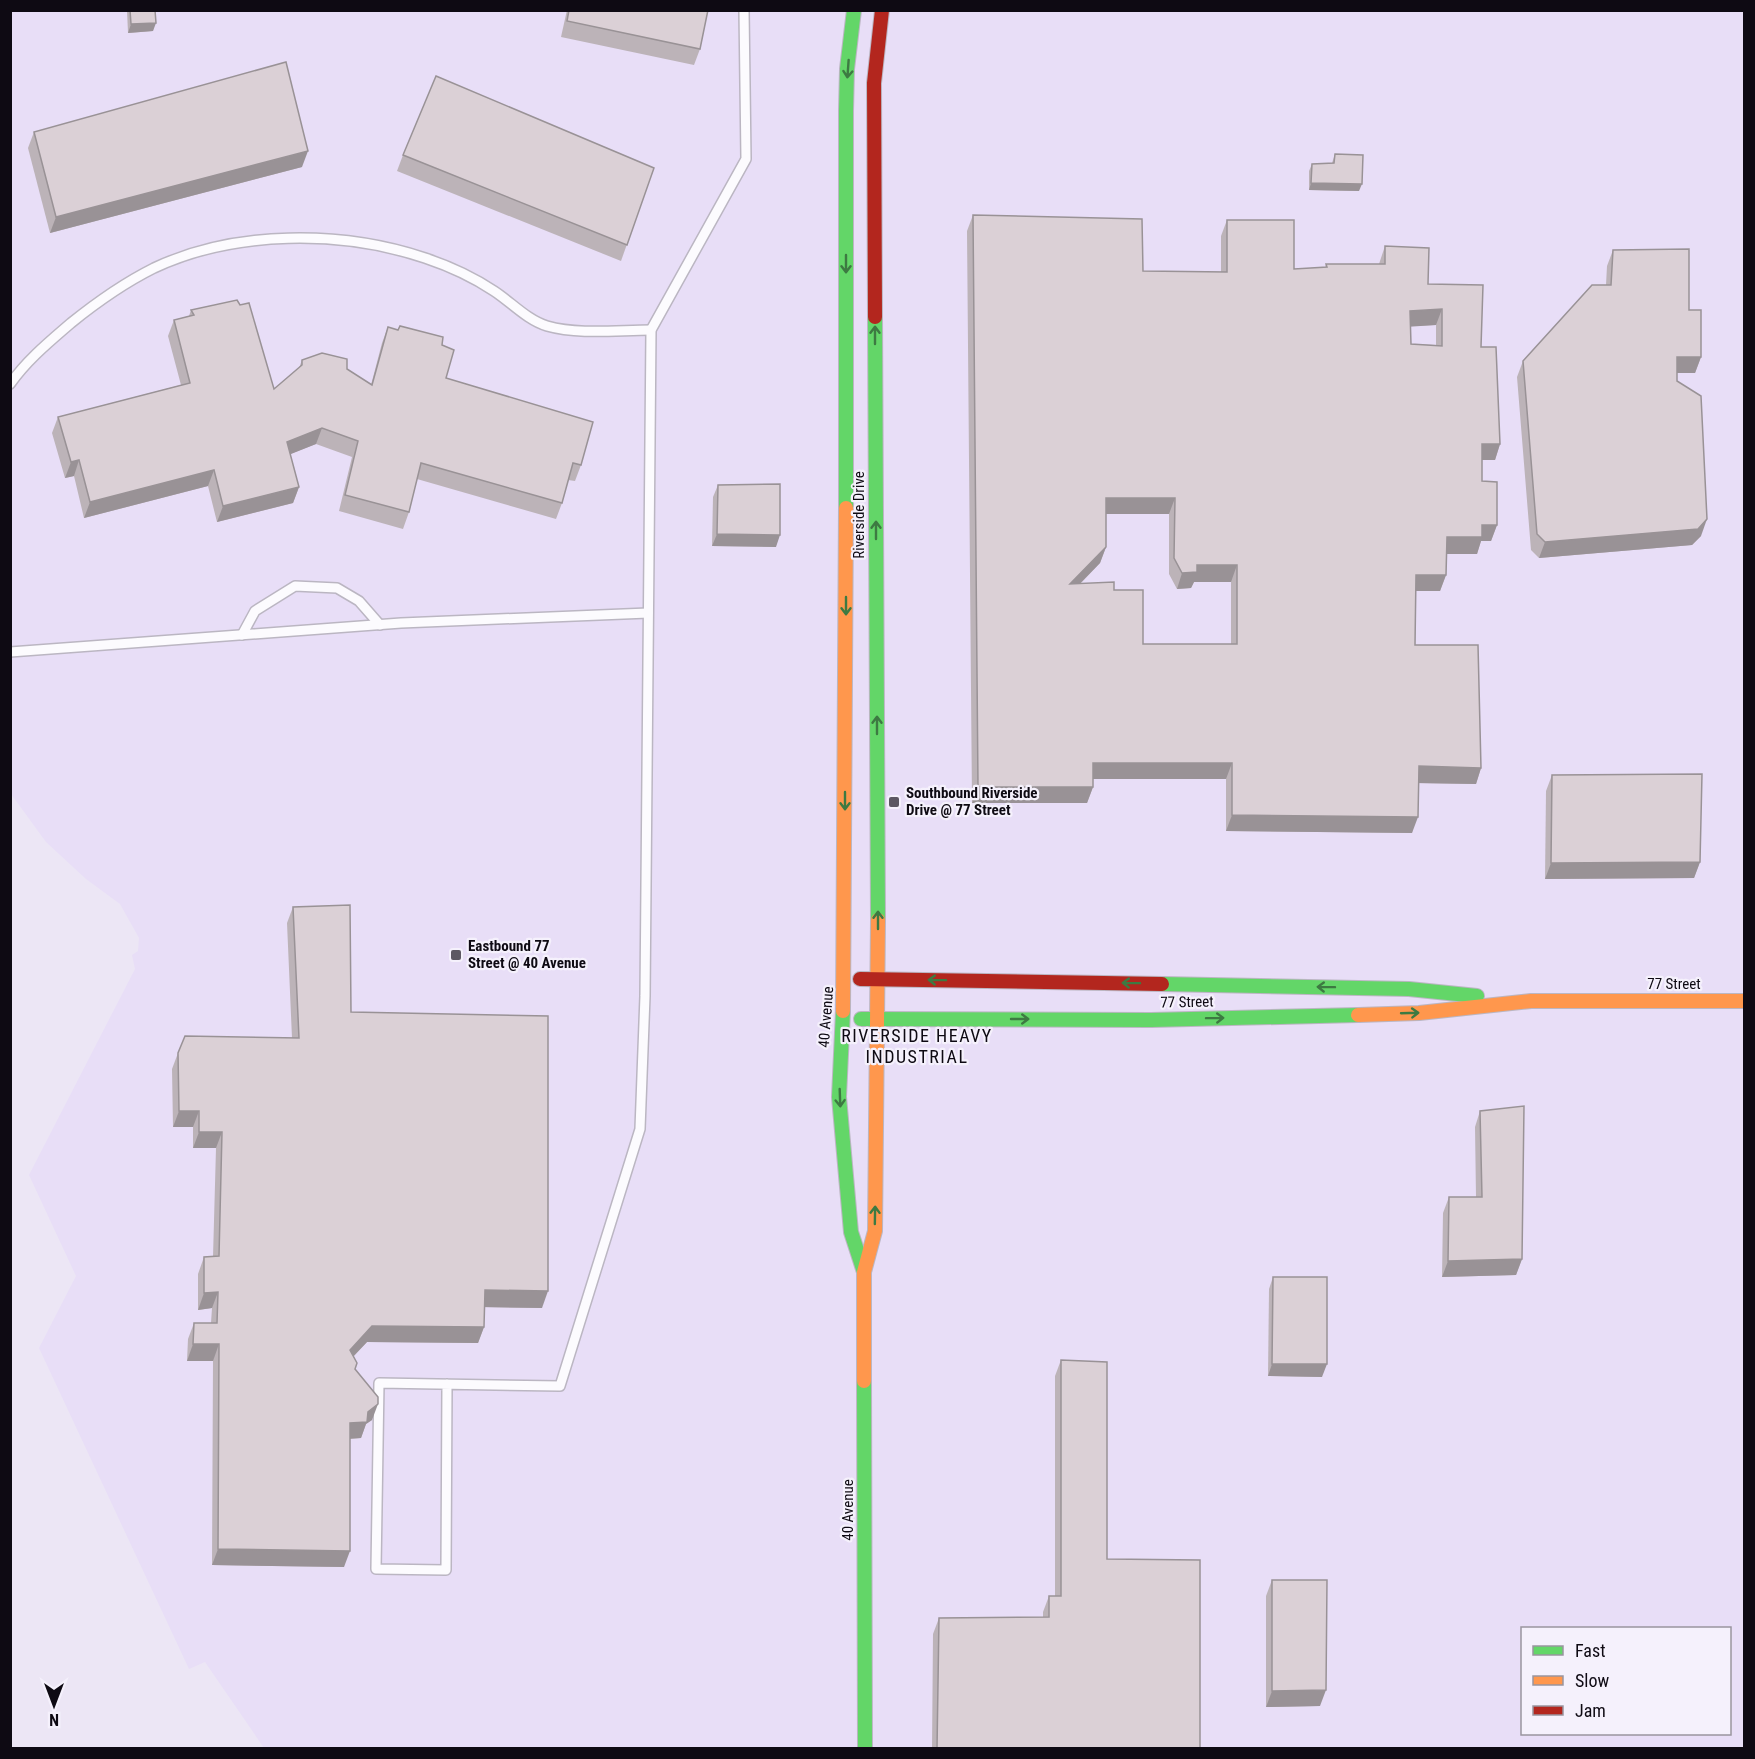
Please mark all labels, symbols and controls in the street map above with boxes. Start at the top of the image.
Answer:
one-way arrow [842,58,853,78]
one-way arrow [840,253,852,273]
one-way arrow [869,326,881,346]
street label: Riverside Drive [850,471,868,559]
one-way arrow [870,521,882,541]
one-way arrow [840,595,852,615]
one-way arrow [871,716,883,736]
place label: Southbound Riverside Drive @ 77 Street [906,784,1038,819]
one-way arrow [839,790,851,810]
marker: Southbound Riverside Drive @ 77 Street [887,795,901,809]
one-way arrow [872,911,884,931]
place label: Eastbound 77 Street @ 40 Avenue [468,937,586,972]
marker: Eastbound 77 Street @ 40 Avenue [449,948,463,962]
one-way arrow [927,974,947,985]
street label: 77 Street [1647,975,1701,993]
one-way arrow [1122,978,1142,989]
one-way arrow [1317,982,1337,993]
street label: 40 Avenue [815,986,837,1048]
street label: 77 Street [1160,993,1214,1011]
one-way arrow [1399,1007,1419,1019]
one-way arrow [1204,1012,1224,1024]
one-way arrow [1009,1014,1029,1025]
district label: RIVERSIDE HEAVY INDUSTRIAL [841,1025,993,1067]
one-way arrow [834,1087,845,1107]
one-way arrow [869,1205,881,1225]
street label: 40 Avenue [839,1479,857,1541]
legend [1521,1627,1731,1735]
text: Fast [1575,1640,1606,1661]
text: Slow [1575,1670,1610,1691]
north arrow [24,1675,84,1735]
text: Jam [1575,1700,1606,1721]
text: N [49,1710,59,1729]

